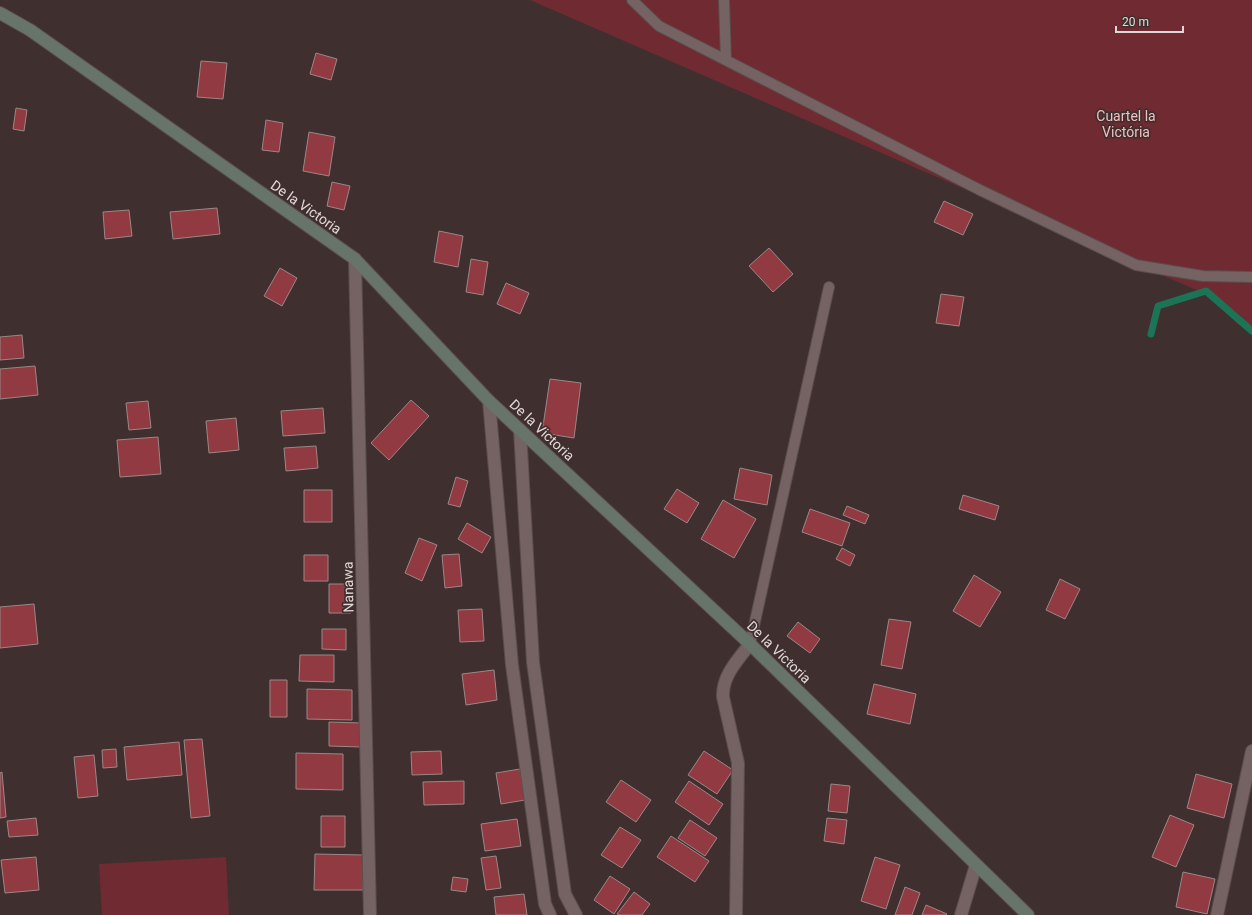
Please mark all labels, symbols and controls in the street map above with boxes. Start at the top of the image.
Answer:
scale bar [1116,8,1183,34]
text: 20 m [1122,15,1149,29]
park label: Cuartel la Victória [1096,108,1156,140]
street label: De la Victoria [268,177,344,237]
street label: De la Victoria [506,396,578,464]
street label: Nanawa [340,561,356,613]
street label: De la Victoria [744,618,814,686]

